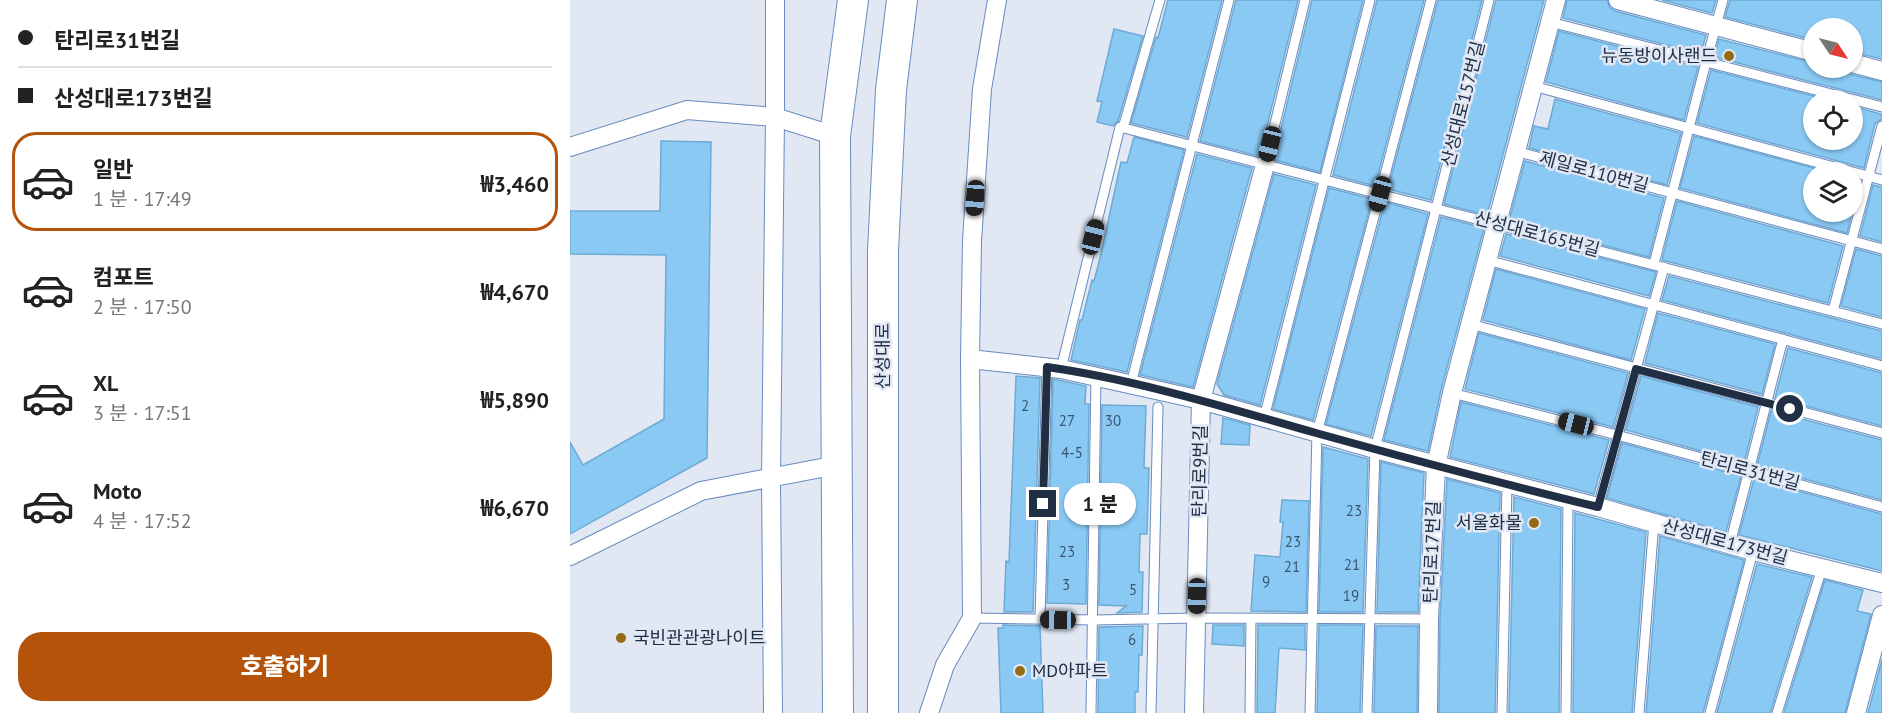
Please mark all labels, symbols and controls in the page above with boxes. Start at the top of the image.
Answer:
north arrow [1803,18,1863,78]
map controls [1803,18,1863,222]
text: 탄리로31번길 [54,26,180,54]
street label: 산성대로157번길 [1436,39,1489,169]
place label: 뉴동방이사랜드 [1601,44,1717,67]
marker: 뉴동방이사랜드 [1722,49,1736,63]
text: 산성대로173번길 [54,84,213,112]
button: locate [1803,90,1863,150]
car [1257,124,1283,164]
street label: 제일로110번길 [1537,146,1651,197]
icon: car [21,155,75,209]
text: 일반 [93,155,133,183]
button: layers [1803,162,1863,222]
text: ₩3,460 [480,170,549,198]
car [1367,174,1393,214]
car [965,179,985,217]
text: 1 분 · 17:49 [93,186,192,212]
street label: 산성대로165번길 [1472,206,1602,261]
car [1080,217,1106,257]
icon: car [21,263,75,317]
text: 컴포트 [93,263,154,291]
text: ₩4,670 [480,278,549,306]
text: 2 분 · 17:50 [93,294,192,320]
street label: 산성대로 [871,323,894,389]
text: XL [93,369,118,397]
icon: car [21,371,75,425]
text: ₩5,890 [480,386,549,414]
route start [1776,395,1803,422]
house number: 2 [1021,396,1029,415]
text: 3 분 · 17:51 [93,400,192,426]
house number: 27 [1059,411,1075,430]
house number: 30 [1105,411,1121,430]
car [1556,411,1596,437]
street label: 탄리로9번길 [1187,424,1212,517]
house number: 4-5 [1061,443,1083,462]
street label: 탄리로31번길 [1698,446,1803,495]
text: Moto [93,477,142,505]
icon: car [21,479,75,533]
callout: 1 분 [1064,483,1136,525]
route end [1029,490,1056,517]
text: 1 분 [1083,491,1117,517]
text: ₩6,670 [480,494,549,522]
street label: 탄리로17번길 [1418,500,1445,604]
house number: 23 [1346,501,1362,520]
text: 4 분 · 17:52 [93,508,192,534]
place label: 서울화물 [1456,511,1522,534]
street label: 산성대로173번길 [1660,514,1790,569]
marker: 서울화물 [1527,516,1541,530]
house number: 23 [1285,532,1301,551]
house number: 23 [1059,542,1075,561]
house number: 21 [1344,555,1360,574]
house number: 21 [1284,557,1300,576]
house number: 9 [1262,572,1270,591]
house number: 3 [1062,575,1070,594]
car [1188,578,1206,614]
house number: 5 [1129,580,1137,599]
house number: 19 [1343,586,1359,605]
car [1040,611,1076,629]
place label: 국빈관관광나이트 [633,626,765,649]
house number: 6 [1128,630,1136,649]
marker: 국빈관관광나이트 [614,631,628,645]
button: 호출하기 [18,632,552,701]
place label: MD아파트 [1032,659,1108,682]
marker: MD아파트 [1013,664,1027,678]

